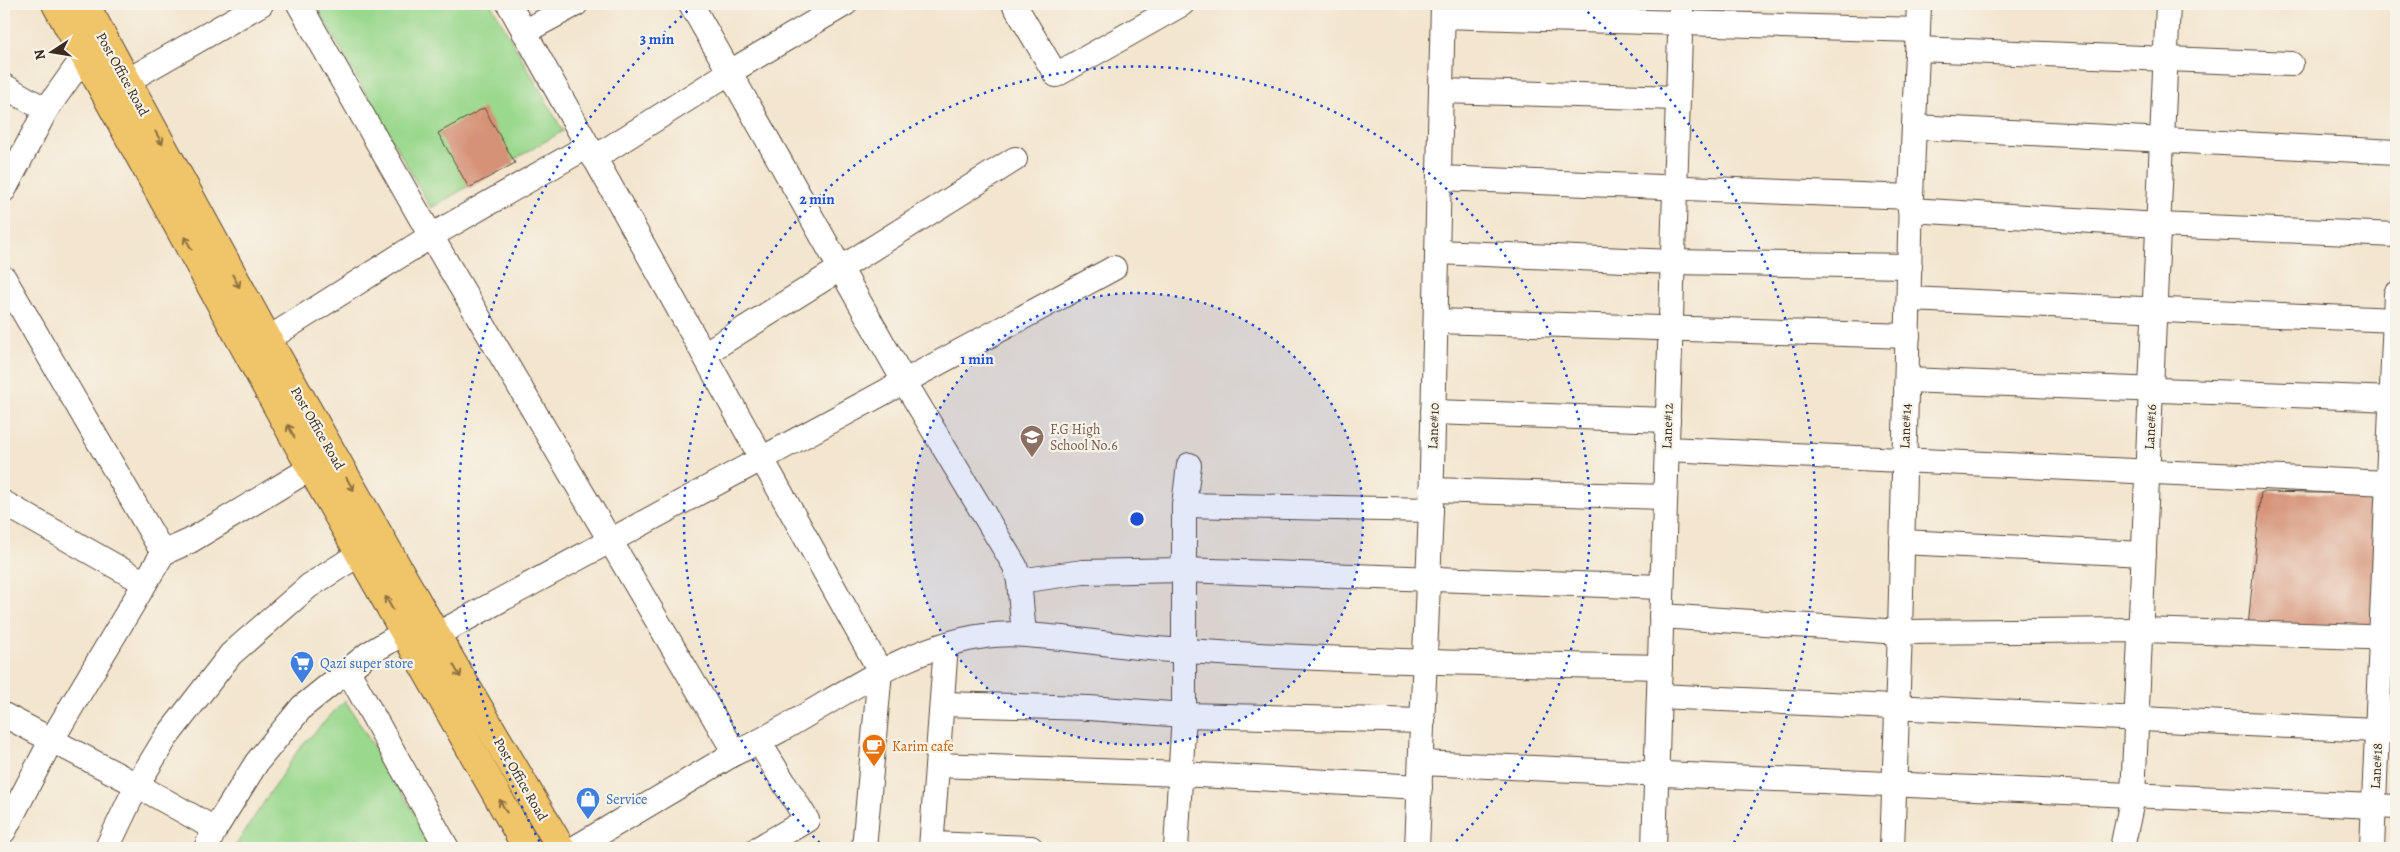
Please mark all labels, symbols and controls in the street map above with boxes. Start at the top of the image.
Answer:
north arrow [28,28,78,78]
street label: Post Office Road [92,29,154,120]
text: 3 min [640,29,675,49]
text: N [29,48,50,62]
one-way arrow [154,131,164,145]
text: 2 min [799,189,835,209]
one-way arrow [183,236,192,251]
one-way arrow [232,273,242,288]
text: 1 min [960,349,994,369]
street label: Post Office Road [286,383,349,474]
street label: Lane#10 [1423,402,1444,450]
street label: Lane#12 [1657,402,1678,449]
street label: Lane#14 [1895,403,1916,449]
street label: Lane#16 [2140,404,2161,450]
place label: F.G High School No.6 [1050,420,1118,455]
school or university icon: F.G High School No.6 [1019,424,1045,458]
one-way arrow [286,425,296,439]
one-way arrow [346,476,355,491]
centre of rings [1128,510,1146,528]
one-way arrow [384,596,394,611]
supermarket icon: Qazi super store [289,650,315,684]
place label: Qazi super store [320,654,413,673]
one-way arrow [452,663,462,677]
cafe icon: Karim cafe [861,733,887,767]
street label: Post Office Road [489,734,552,825]
place label: Karim cafe [892,737,954,756]
street label: Lane#18 [2366,742,2387,790]
shop icon: Service [575,786,601,820]
place label: Service [606,790,647,809]
one-way arrow [497,799,507,813]

